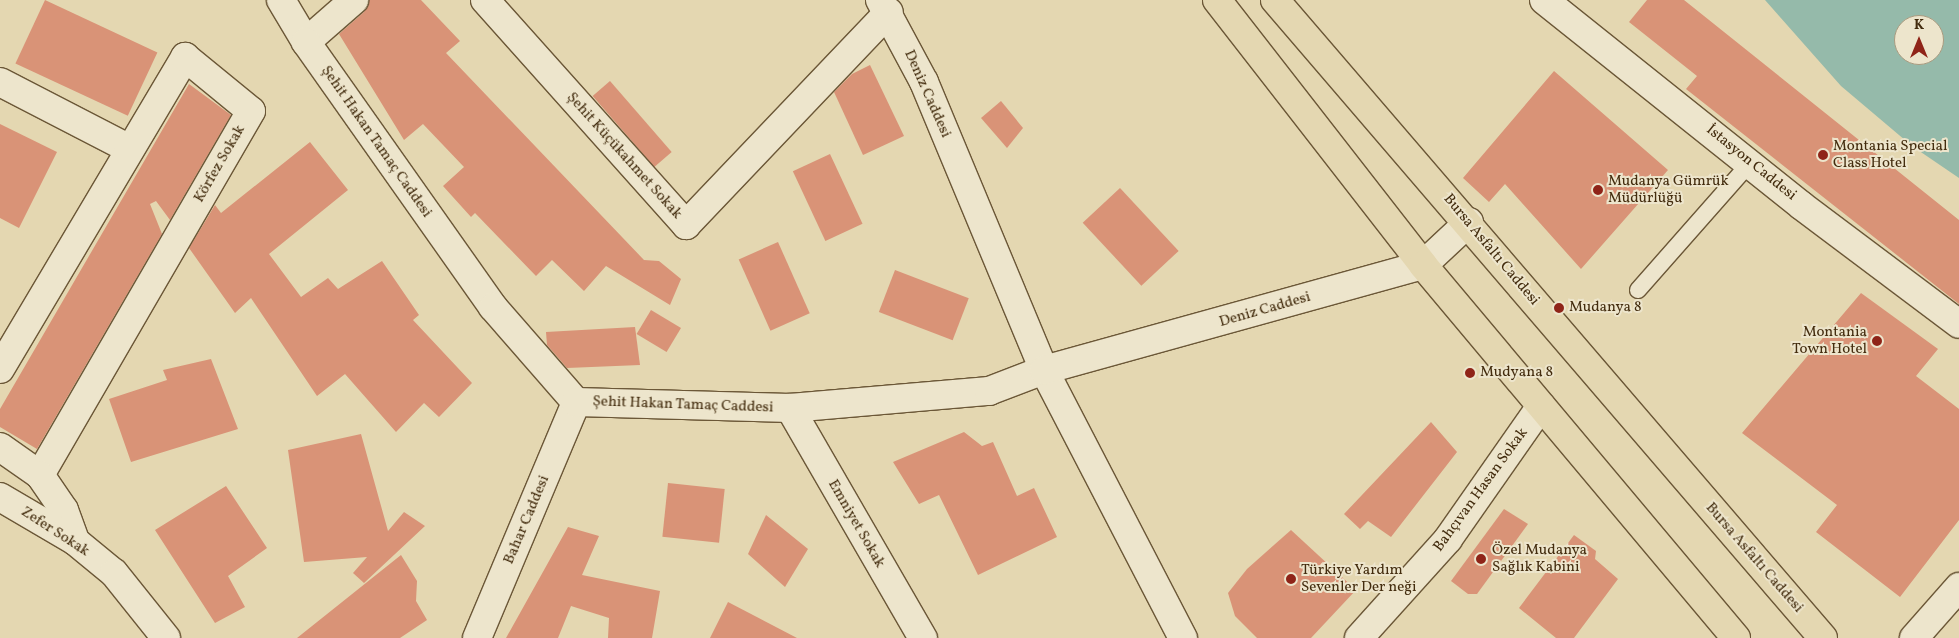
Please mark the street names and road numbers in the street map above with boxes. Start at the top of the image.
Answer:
street label: Deniz Caddesi [900,47,954,141]
street label: Şehit Hakan Tamaç Caddesi [317,62,435,222]
street label: Şehit Küçükahmet Sokak [562,89,686,223]
street label: İstasyon Caddesi [1702,121,1800,205]
street label: Körfez Sokak [191,122,249,206]
street label: Bursa Asfaltı Caddesi [1439,191,1543,309]
street label: Deniz Caddesi [1217,288,1313,332]
street label: Şehit Hakan Tamaç Caddesi [592,393,774,417]
street label: Bahçıvan Hasan Sokak [1430,424,1532,556]
street label: Bahar Caddesi [500,473,554,567]
street label: Emniyet Sokak [823,477,889,571]
street label: Bursa Asfaltı Caddesi [1701,499,1807,617]
street label: Zefer Sokak [17,503,93,561]

